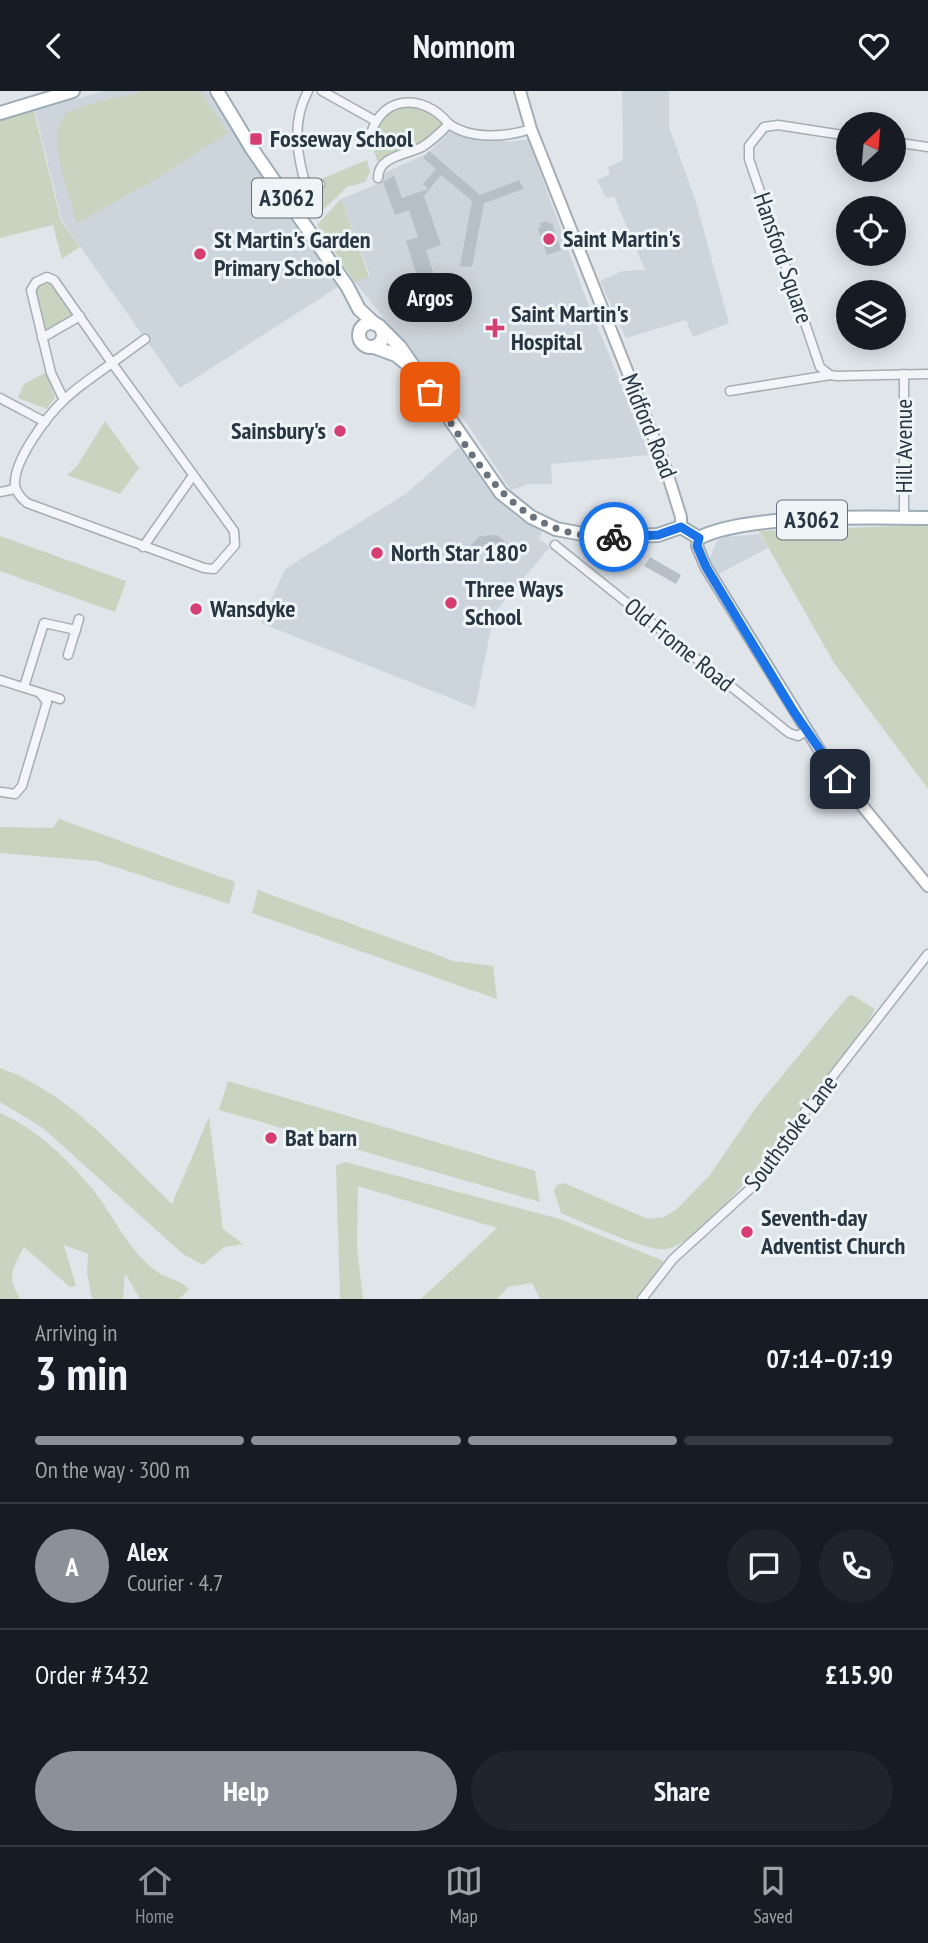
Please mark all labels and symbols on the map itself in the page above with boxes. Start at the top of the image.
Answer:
north arrow [836,112,906,182]
place label: Fosseway School [270,123,413,154]
marker: Fosseway School [248,131,264,147]
road number: A3062 [252,179,322,218]
street label: Hansford Square [747,188,820,327]
place label: Saint Martin's [563,223,680,254]
place label: St Martin's Garden Primary School [214,224,371,283]
marker: Saint Martin's [541,231,557,247]
marker: St Martin's Garden Primary School [192,246,208,262]
callout: Argos [388,273,472,322]
place label: Saint Martin's Hospital [511,298,628,357]
marker: Saint Martin's Hospital [485,318,505,338]
pin [400,362,460,422]
street label: Midford Road [614,369,684,483]
street label: Hill Avenue [888,399,919,493]
place label: Sainsbury's [231,415,326,446]
marker: Sainsbury's [332,423,348,439]
road number: A3062 [777,501,847,539]
courier [579,502,649,572]
place label: North Star 180° [391,537,528,568]
marker: North Star 180° [369,545,385,561]
place label: Three Ways School [465,573,563,632]
street label: Old Frome Road [618,591,741,698]
place label: Wansdyke [209,593,296,624]
marker: Three Ways School [443,595,459,611]
marker: Wansdyke [188,601,204,617]
pin [810,749,870,809]
street label: Southstoke Lane [737,1069,844,1197]
place label: Bat barn [285,1122,357,1153]
marker: Bat barn [263,1130,279,1146]
place label: Seventh-day Adventist Church [760,1202,905,1261]
marker: Seventh-day Adventist Church [739,1224,755,1240]

